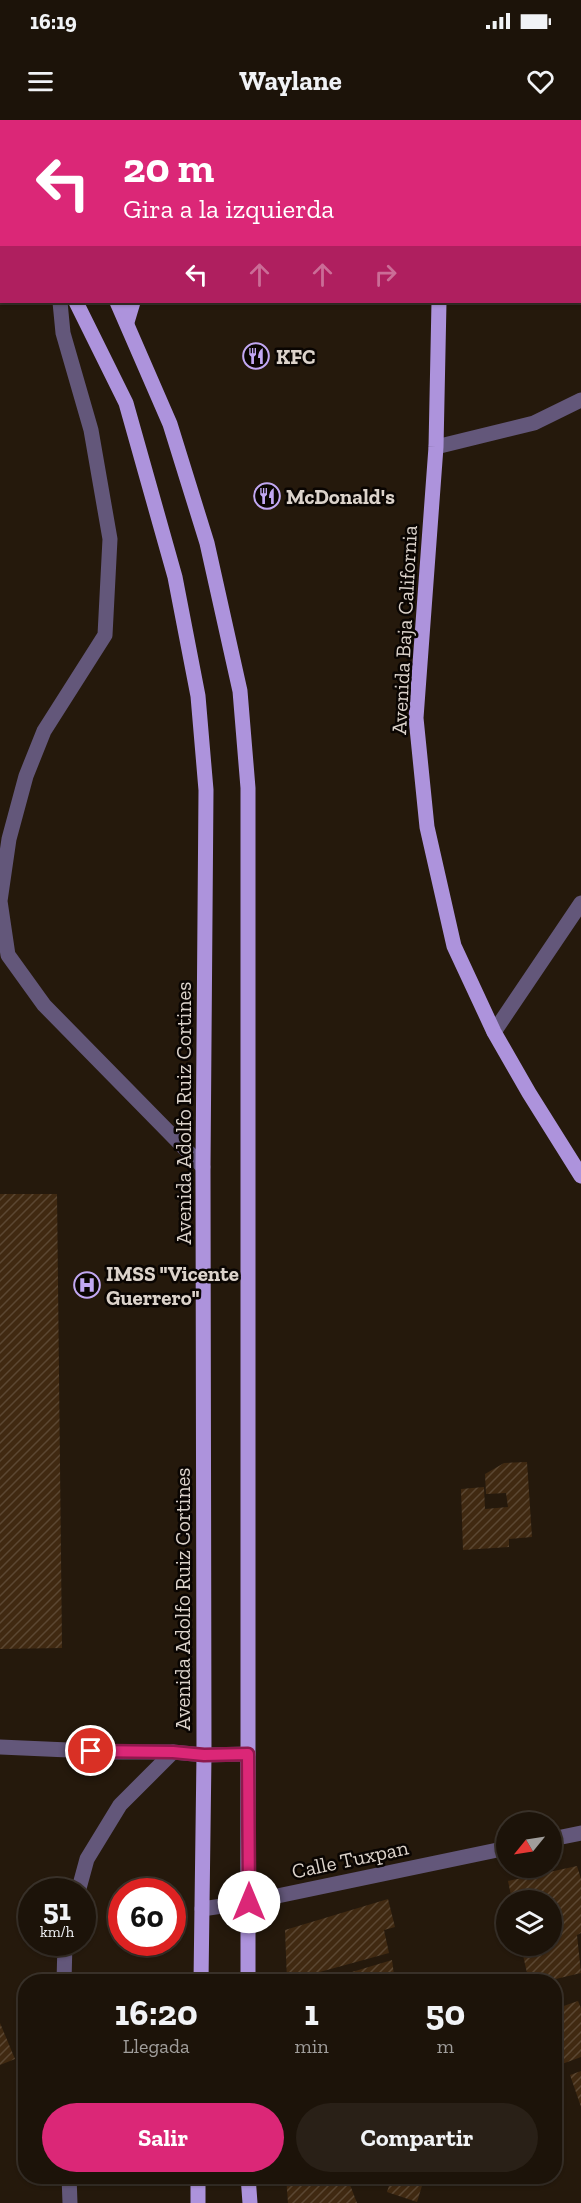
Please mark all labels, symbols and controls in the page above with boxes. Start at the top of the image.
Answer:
text: 16:19 [30,8,77,35]
icon: menu [24,65,57,98]
text: Waylane [239,65,342,97]
icon: heart [524,65,557,98]
text: 20 m [123,142,214,193]
icon: left [24,144,102,222]
text: Gira a la izquierda [123,193,334,225]
icon: left [180,258,213,291]
icon: ahead [243,258,276,291]
icon: ahead [306,258,339,291]
icon: right [369,258,402,291]
restaurant icon: KFC [241,341,271,371]
place label: KFC [276,344,316,369]
restaurant icon: McDonald's [252,481,282,511]
place label: McDonald's [286,484,395,509]
street label: Avenida Baja California [386,525,423,735]
street label: Avenida Adolfo Ruiz Cortines [171,982,196,1244]
place label: IMSS "Vicente Guerrero" [106,1261,239,1310]
hospital icon: IMSS "Vicente Guerrero" [72,1270,102,1300]
street label: Avenida Adolfo Ruiz Cortines [170,1468,195,1730]
pin [65,1725,116,1776]
icon: arrive [74,1734,107,1767]
north arrow [496,1812,562,1878]
map controls [496,1812,562,1956]
street label: Calle Tuxpan [289,1834,411,1884]
position arrow [217,1870,281,1934]
speed limit sign: 60 [108,1878,186,1956]
button: layers [496,1890,562,1956]
text: 51 [43,1892,71,1928]
text: km/h [40,1923,74,1941]
text: 16:20 [115,1991,198,2034]
text: 1 [304,1991,319,2034]
text: 50 [426,1991,465,2034]
text: Llegada [123,2034,190,2058]
text: min [294,2034,329,2058]
text: m [437,2034,454,2058]
button: Salir [42,2103,284,2172]
button: Compartir [296,2103,538,2172]

